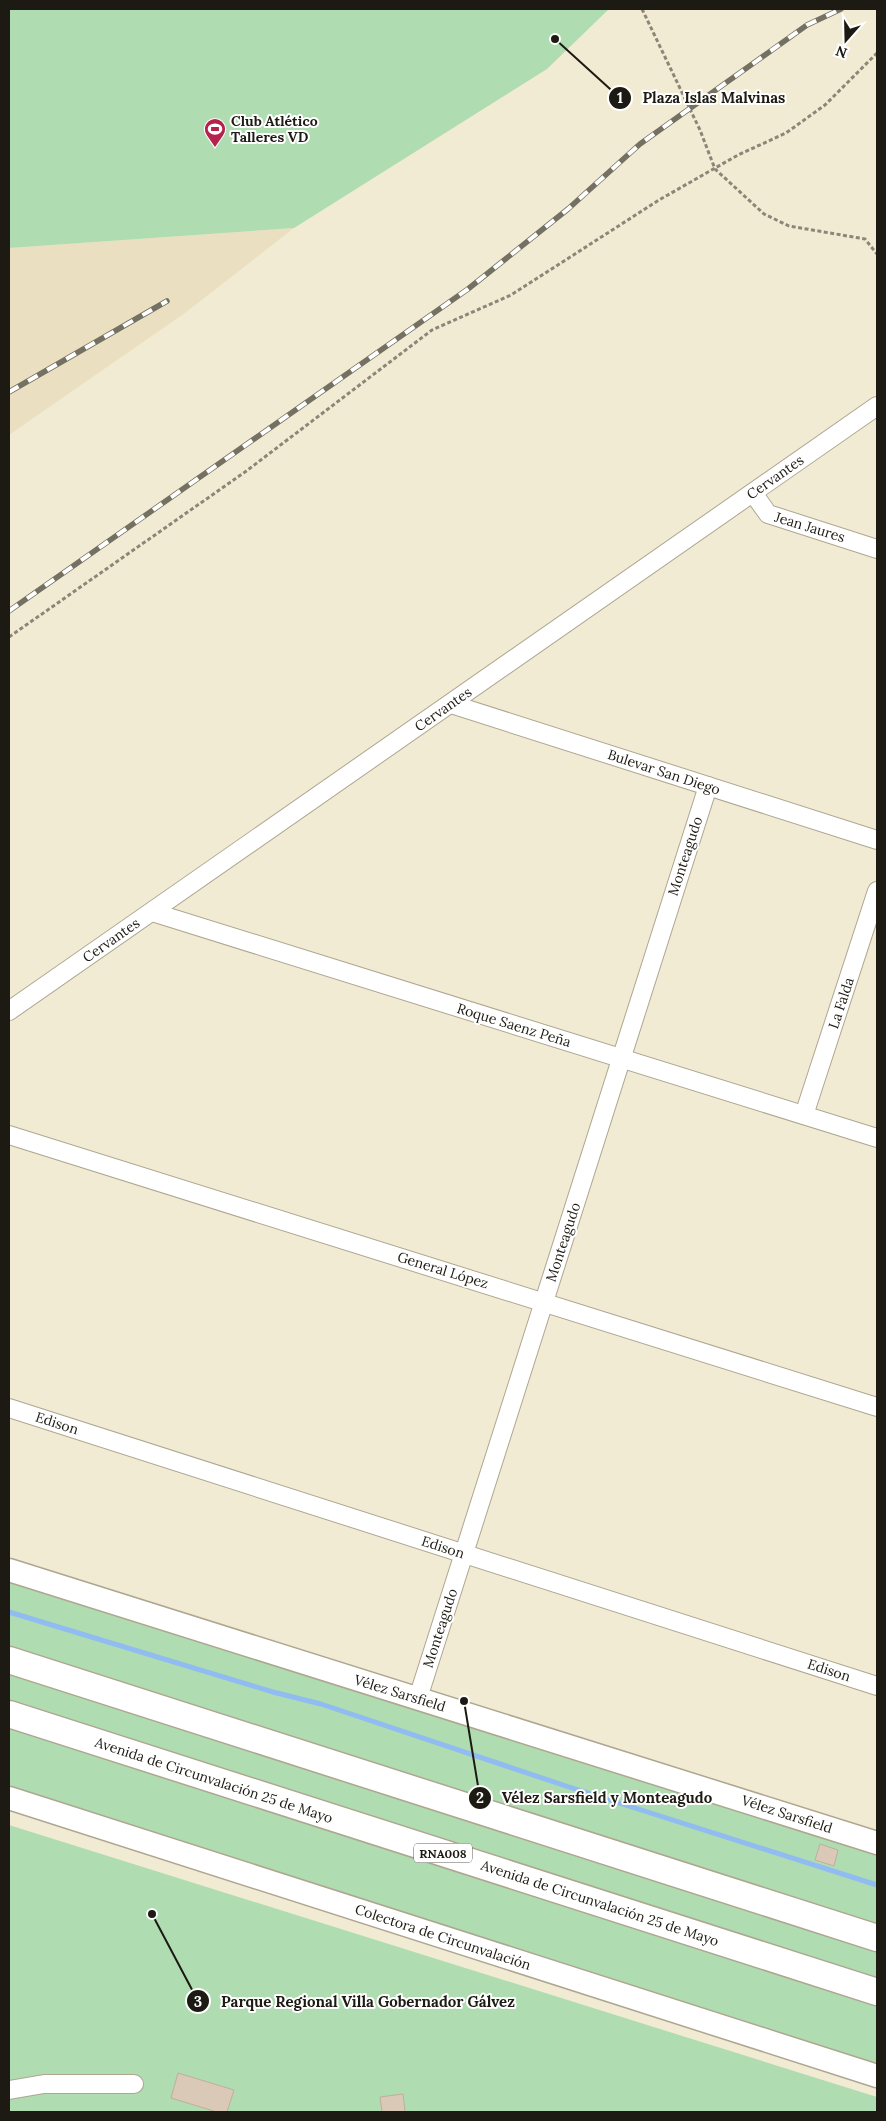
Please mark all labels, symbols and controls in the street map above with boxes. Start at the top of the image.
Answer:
north arrow [821,15,871,65]
text: N [833,42,850,63]
callout: Plaza Islas Malvinas [608,83,796,113]
text: 1 [617,88,623,107]
text: Plaza Islas Malvinas [643,88,785,107]
place label: Club Atlético Talleres VD [231,112,318,146]
sports icon: Club Atlético Talleres VD [203,117,227,148]
street label: Cervantes [743,451,807,503]
street label: Jean Jaures [772,507,847,546]
street label: Cervantes [411,683,475,735]
street label: Bulevar San Diego [605,745,723,799]
street label: Monteagudo [664,814,706,898]
street label: Cervantes [79,914,143,966]
street label: La Falda [824,975,858,1031]
street label: Roque Saenz Peña [455,999,573,1051]
street label: Monteagudo [542,1200,584,1284]
street label: General López [395,1248,491,1292]
street label: Edison [33,1408,81,1439]
street label: Edison [419,1532,467,1563]
street label: Monteagudo [419,1586,461,1670]
street label: Edison [805,1655,853,1686]
street label: Vélez Sarsfield [351,1670,448,1715]
street label: Avenida de Circunvalación 25 de Mayo [92,1733,335,1827]
callout: Vélez Sarsfield y Monteagudo [467,1783,723,1813]
text: 2 [476,1788,484,1807]
text: Vélez Sarsfield y Monteagudo [502,1788,713,1807]
street label: Vélez Sarsfield [738,1791,835,1837]
road number: RNA008 [414,1844,472,1862]
street label: Avenida de Circunvalación 25 de Mayo [478,1856,721,1950]
street label: Colectora de Circunvalación [353,1900,534,1974]
callout: Parque Regional Villa Gobernador Gálvez [186,1986,525,2016]
text: 3 [194,1992,202,2011]
text: Parque Regional Villa Gobernador Gálvez [221,1992,515,2011]

